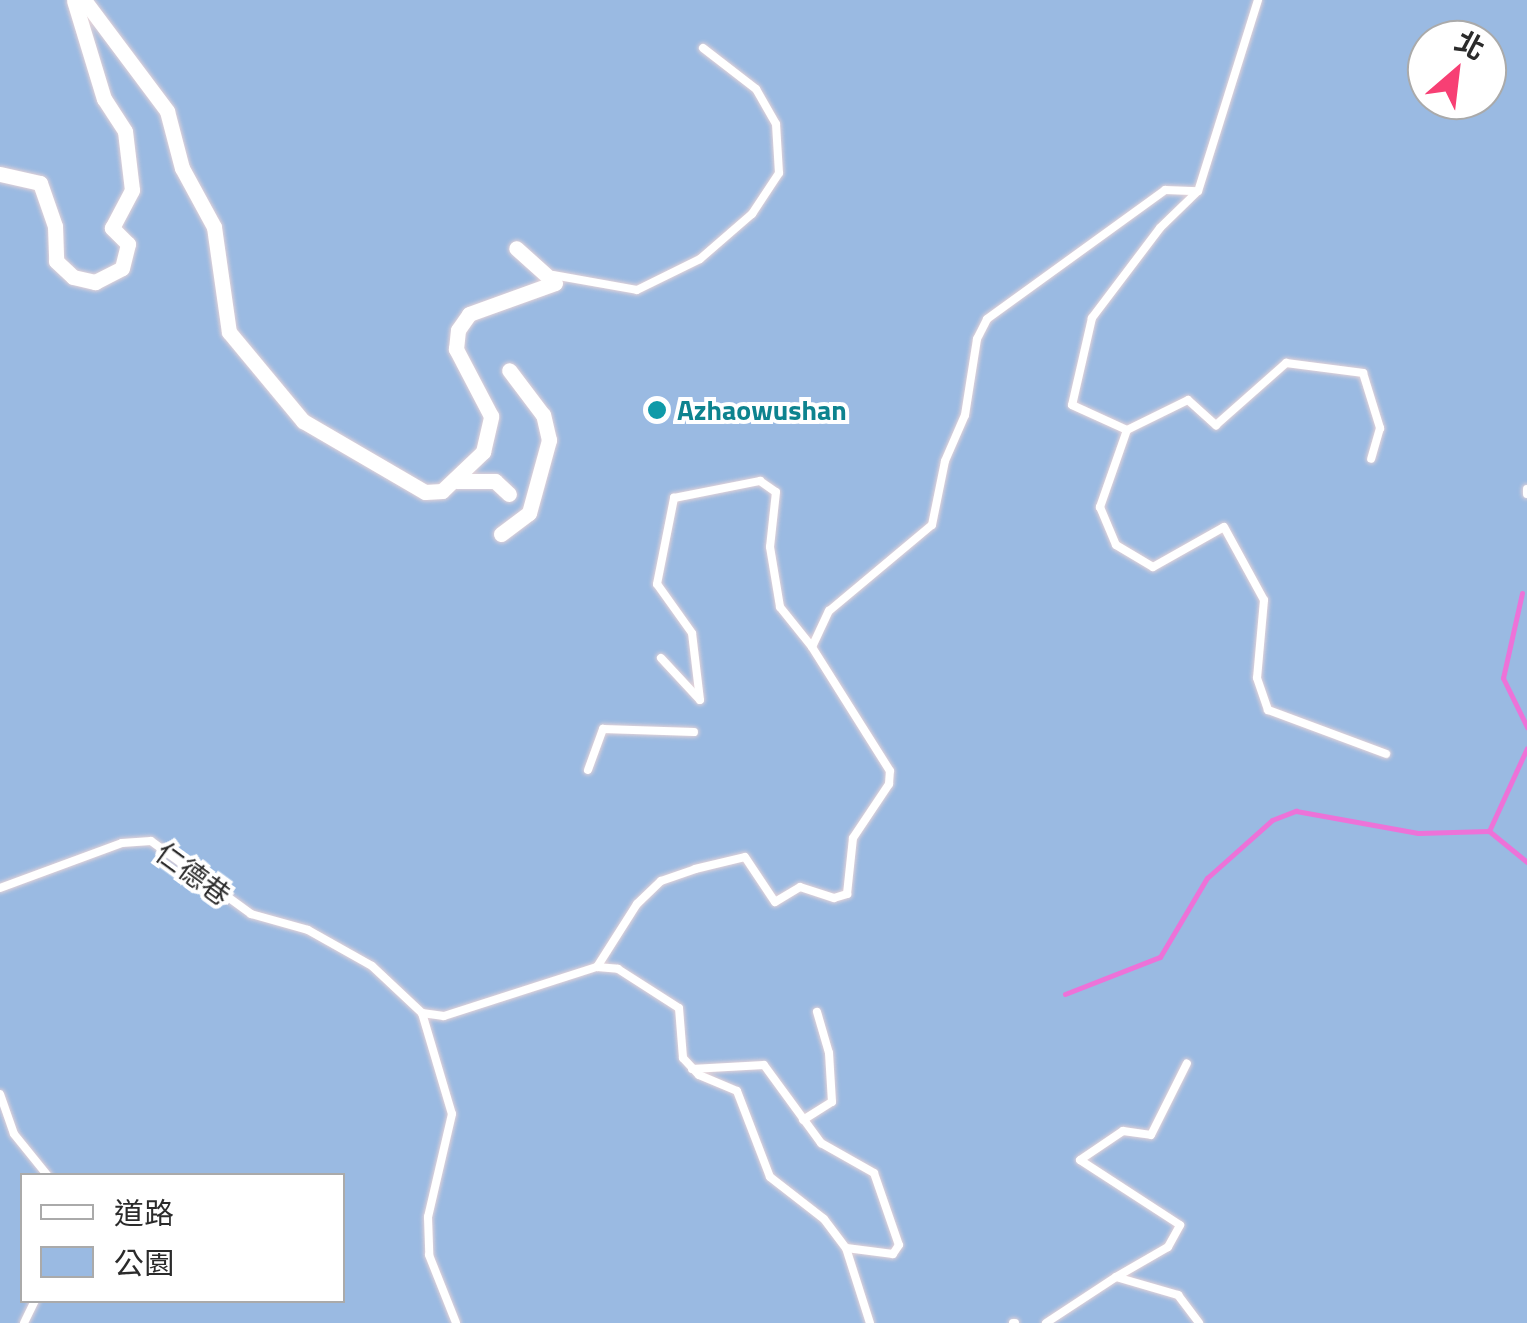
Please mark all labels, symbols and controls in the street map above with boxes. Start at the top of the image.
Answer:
text: 北 [1448,19,1493,70]
north arrow [1407,20,1507,120]
place label: Azhaowushan [677,393,847,427]
marker: Azhaowushan [646,399,668,421]
street label: 仁德巷 [149,836,237,912]
legend [20,1173,345,1303]
text: 道路 [114,1190,174,1236]
text: 公園 [114,1240,174,1286]

